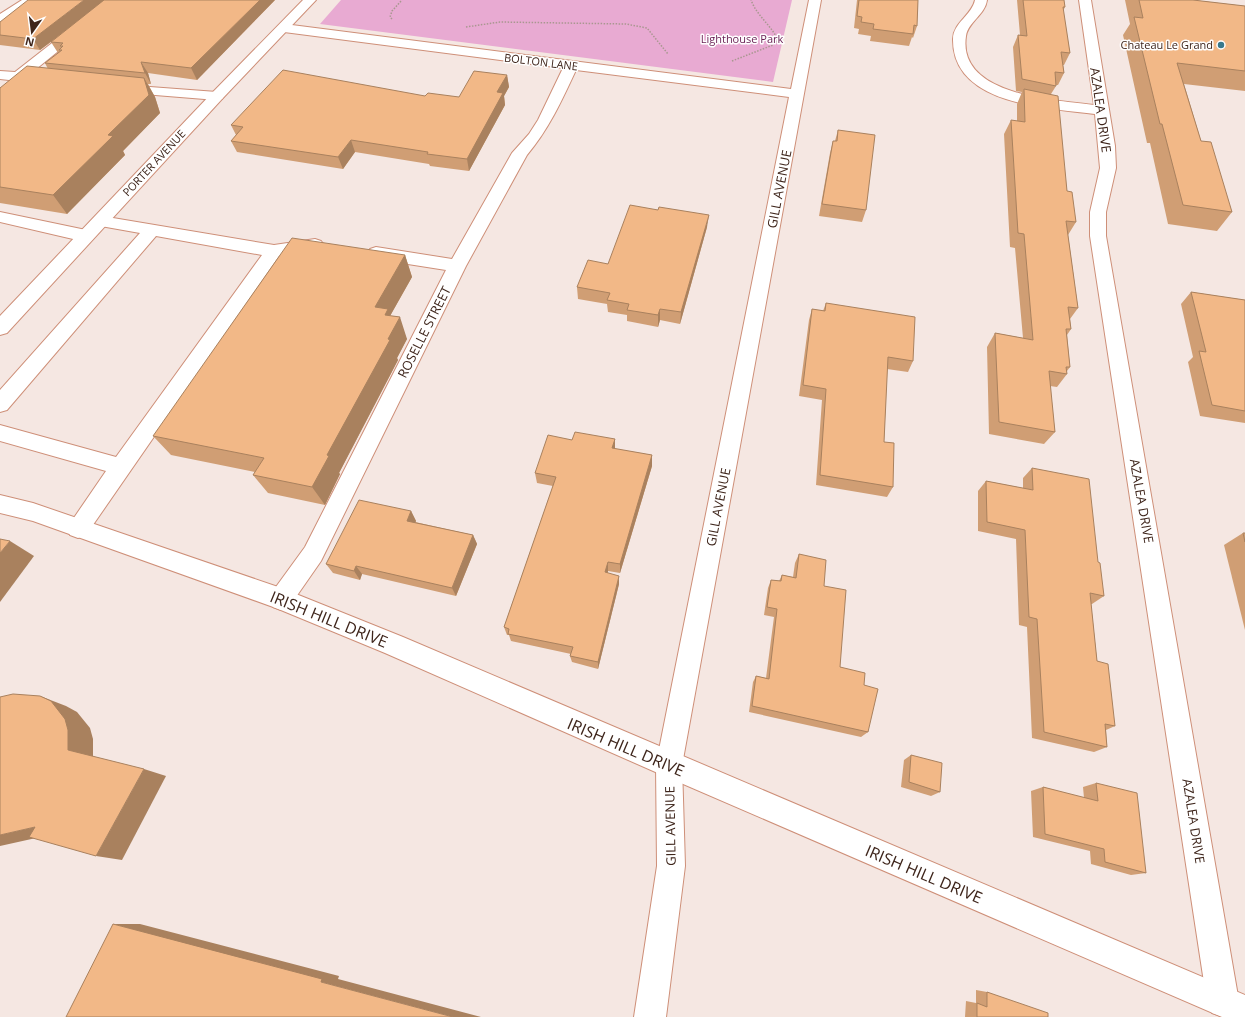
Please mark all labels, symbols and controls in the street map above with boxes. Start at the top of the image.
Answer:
north arrow [12,12,52,52]
park label: Lighthouse Park [701,31,783,46]
text: N [23,34,36,51]
place label: Chateau Le Grand [1121,37,1213,52]
marker: Chateau Le Grand [1216,40,1226,50]
street label: BOLTON LANE [503,50,579,73]
street label: AZALEA DRIVE [1086,66,1116,154]
street label: PORTER AVENUE [119,126,188,199]
street label: GILL AVENUE [763,148,795,230]
street label: ROSELLE STREET [393,282,455,381]
street label: AZALEA DRIVE [1126,457,1158,545]
street label: GILL AVENUE [702,466,734,548]
street label: IRISH HILL DRIVE [267,585,391,653]
street label: IRISH HILL DRIVE [564,712,688,782]
street label: AZALEA DRIVE [1178,777,1210,865]
street label: GILL AVENUE [660,786,680,866]
street label: IRISH HILL DRIVE [862,839,986,909]

